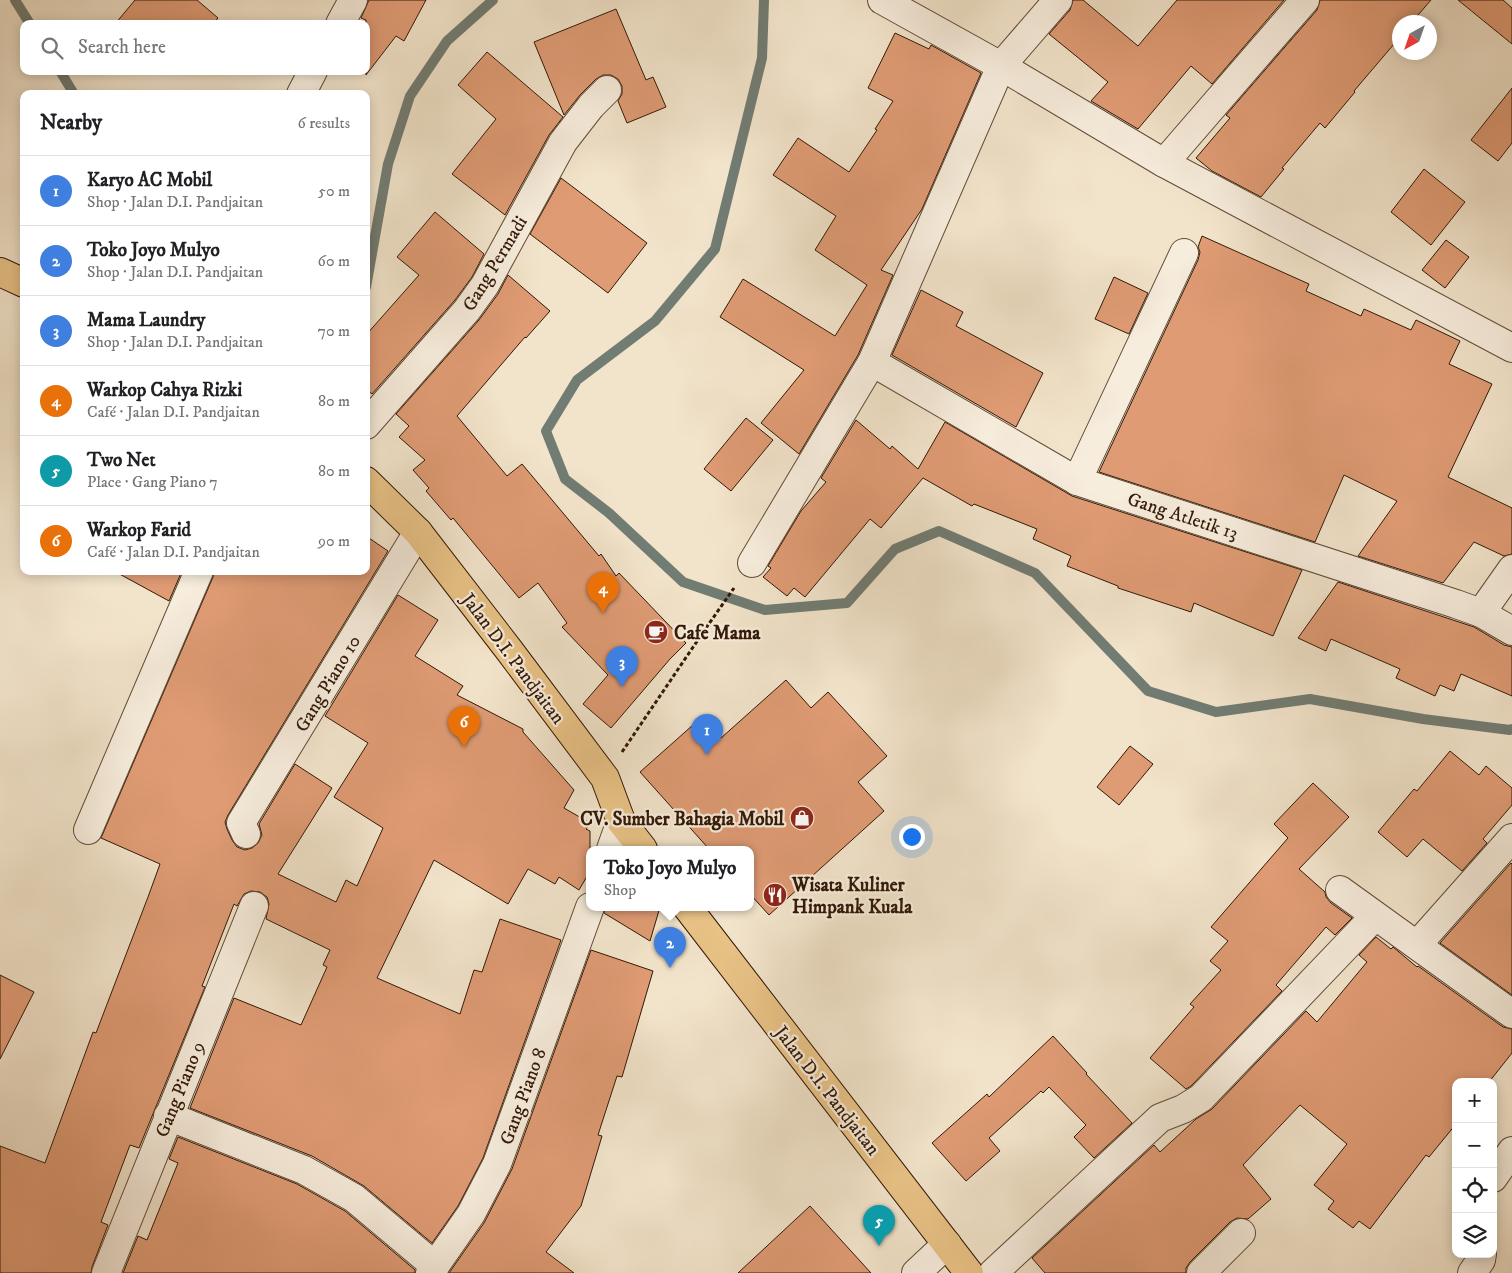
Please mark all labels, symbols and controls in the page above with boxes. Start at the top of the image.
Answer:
north arrow [1392,15,1437,60]
search box [20,20,370,75]
icon: search [38,34,66,62]
text: Search here [78,36,166,59]
text: Nearby [40,110,102,136]
text: 6 results [297,113,350,133]
text: Karyo AC Mobil [87,169,212,192]
text: 1 [53,181,59,201]
text: 50 m [318,181,350,201]
text: Shop · Jalan D.I. Pandjaitan [87,192,263,212]
street label: Gang Permadi [458,212,533,316]
text: Toko Joyo Mulyo [87,239,220,262]
text: 2 [52,251,60,271]
text: 60 m [318,251,350,271]
text: Shop · Jalan D.I. Pandjaitan [87,262,263,282]
text: Mama Laundry [87,309,205,332]
text: 3 [53,321,59,341]
text: 70 m [318,321,350,341]
text: Shop · Jalan D.I. Pandjaitan [87,332,263,352]
text: Warkop Cahya Rizki [87,379,242,402]
text: 4 [51,391,61,411]
text: 80 m [318,391,350,411]
text: Café · Jalan D.I. Pandjaitan [87,402,260,422]
text: Two Net [87,449,156,472]
text: 5 [52,461,60,481]
text: 80 m [318,461,350,481]
text: Place · Gang Piano 7 [87,472,218,492]
street label: Gang Atletik 13 [1124,488,1241,545]
text: Warkop Farid [87,519,191,542]
text: 6 [52,531,60,551]
text: 90 m [318,531,350,551]
text: Café · Jalan D.I. Pandjaitan [87,542,260,562]
pin: 4 [587,572,619,613]
street label: Jalan D.I. Pandjaitan [455,587,570,729]
cafe icon: Cafe Mama [643,619,669,645]
place label: Cafe Mama [674,622,761,645]
street label: Gang Piano 10 [290,631,366,736]
pin: 3 [606,646,638,687]
pin: 6 [448,706,480,747]
pin: 1 [691,714,723,755]
shop icon: CV. Sumber Bahagia Mobil [789,805,815,831]
place label: CV. Sumber Bahagia Mobil [580,808,784,831]
your location [899,824,925,850]
popup [586,846,754,911]
text: Toko Joyo Mulyo [604,857,736,880]
place label: Wisata Kuliner Himpank Kuala [791,874,913,919]
text: Shop [604,880,636,900]
restaurant icon: Wisata Kuliner Himpank Kuala [762,882,788,908]
pin: 2 [654,927,686,968]
street label: Jalan D.I. Pandjaitan [768,1020,885,1160]
street label: Gang Piano 9 [151,1038,210,1141]
street label: Gang Piano 8 [495,1045,552,1148]
map controls [1452,1078,1497,1258]
button: + [1452,1078,1497,1123]
button: − [1452,1123,1497,1168]
button: locate [1452,1168,1497,1213]
pin: 5 [863,1205,895,1246]
button: layers [1452,1213,1497,1258]

